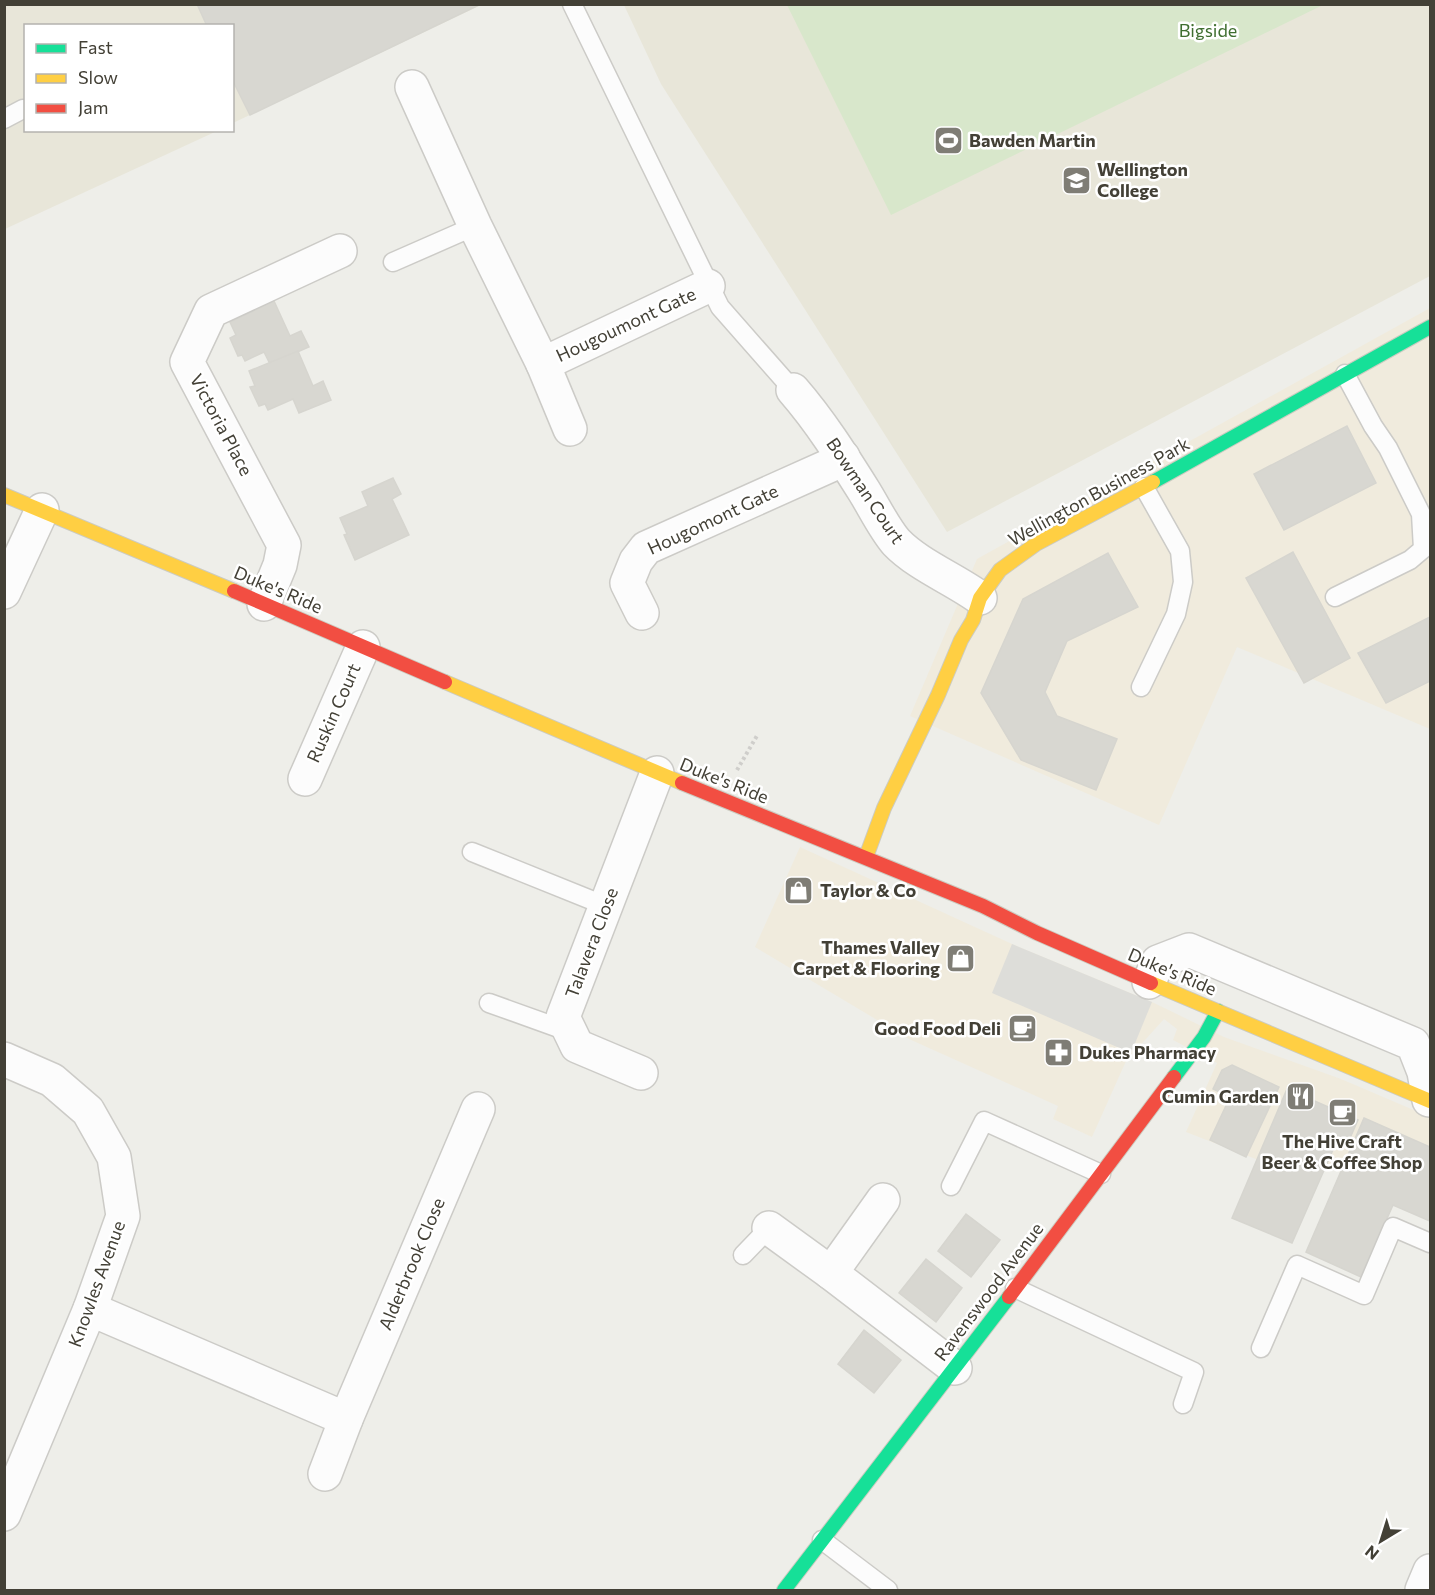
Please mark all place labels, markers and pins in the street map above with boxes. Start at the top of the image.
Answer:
sports icon: Bawden Martin [932,125,964,157]
place label: Bawden Martin [969,129,1096,151]
place label: Wellington College [1097,158,1188,201]
school or university icon: Wellington College [1060,164,1092,196]
shop icon: Taylor & Co [783,875,815,907]
place label: Taylor & Co [820,879,917,901]
place label: Thames Valley Carpet & Flooring [793,936,940,979]
shop icon: Thames Valley Carpet & Flooring [945,942,977,974]
cafe icon: Good Food Deli [1006,1013,1038,1045]
place label: Good Food Deli [874,1017,1001,1039]
pharmacy icon: Dukes Pharmacy [1042,1037,1074,1069]
place label: Dukes Pharmacy [1079,1041,1217,1063]
restaurant icon: Cumin Garden [1284,1081,1316,1113]
place label: Cumin Garden [1162,1085,1279,1107]
cafe icon: The Hive Craft Beer & Coffee Shop [1326,1097,1358,1129]
place label: The Hive Craft Beer & Coffee Shop [1262,1130,1423,1173]

